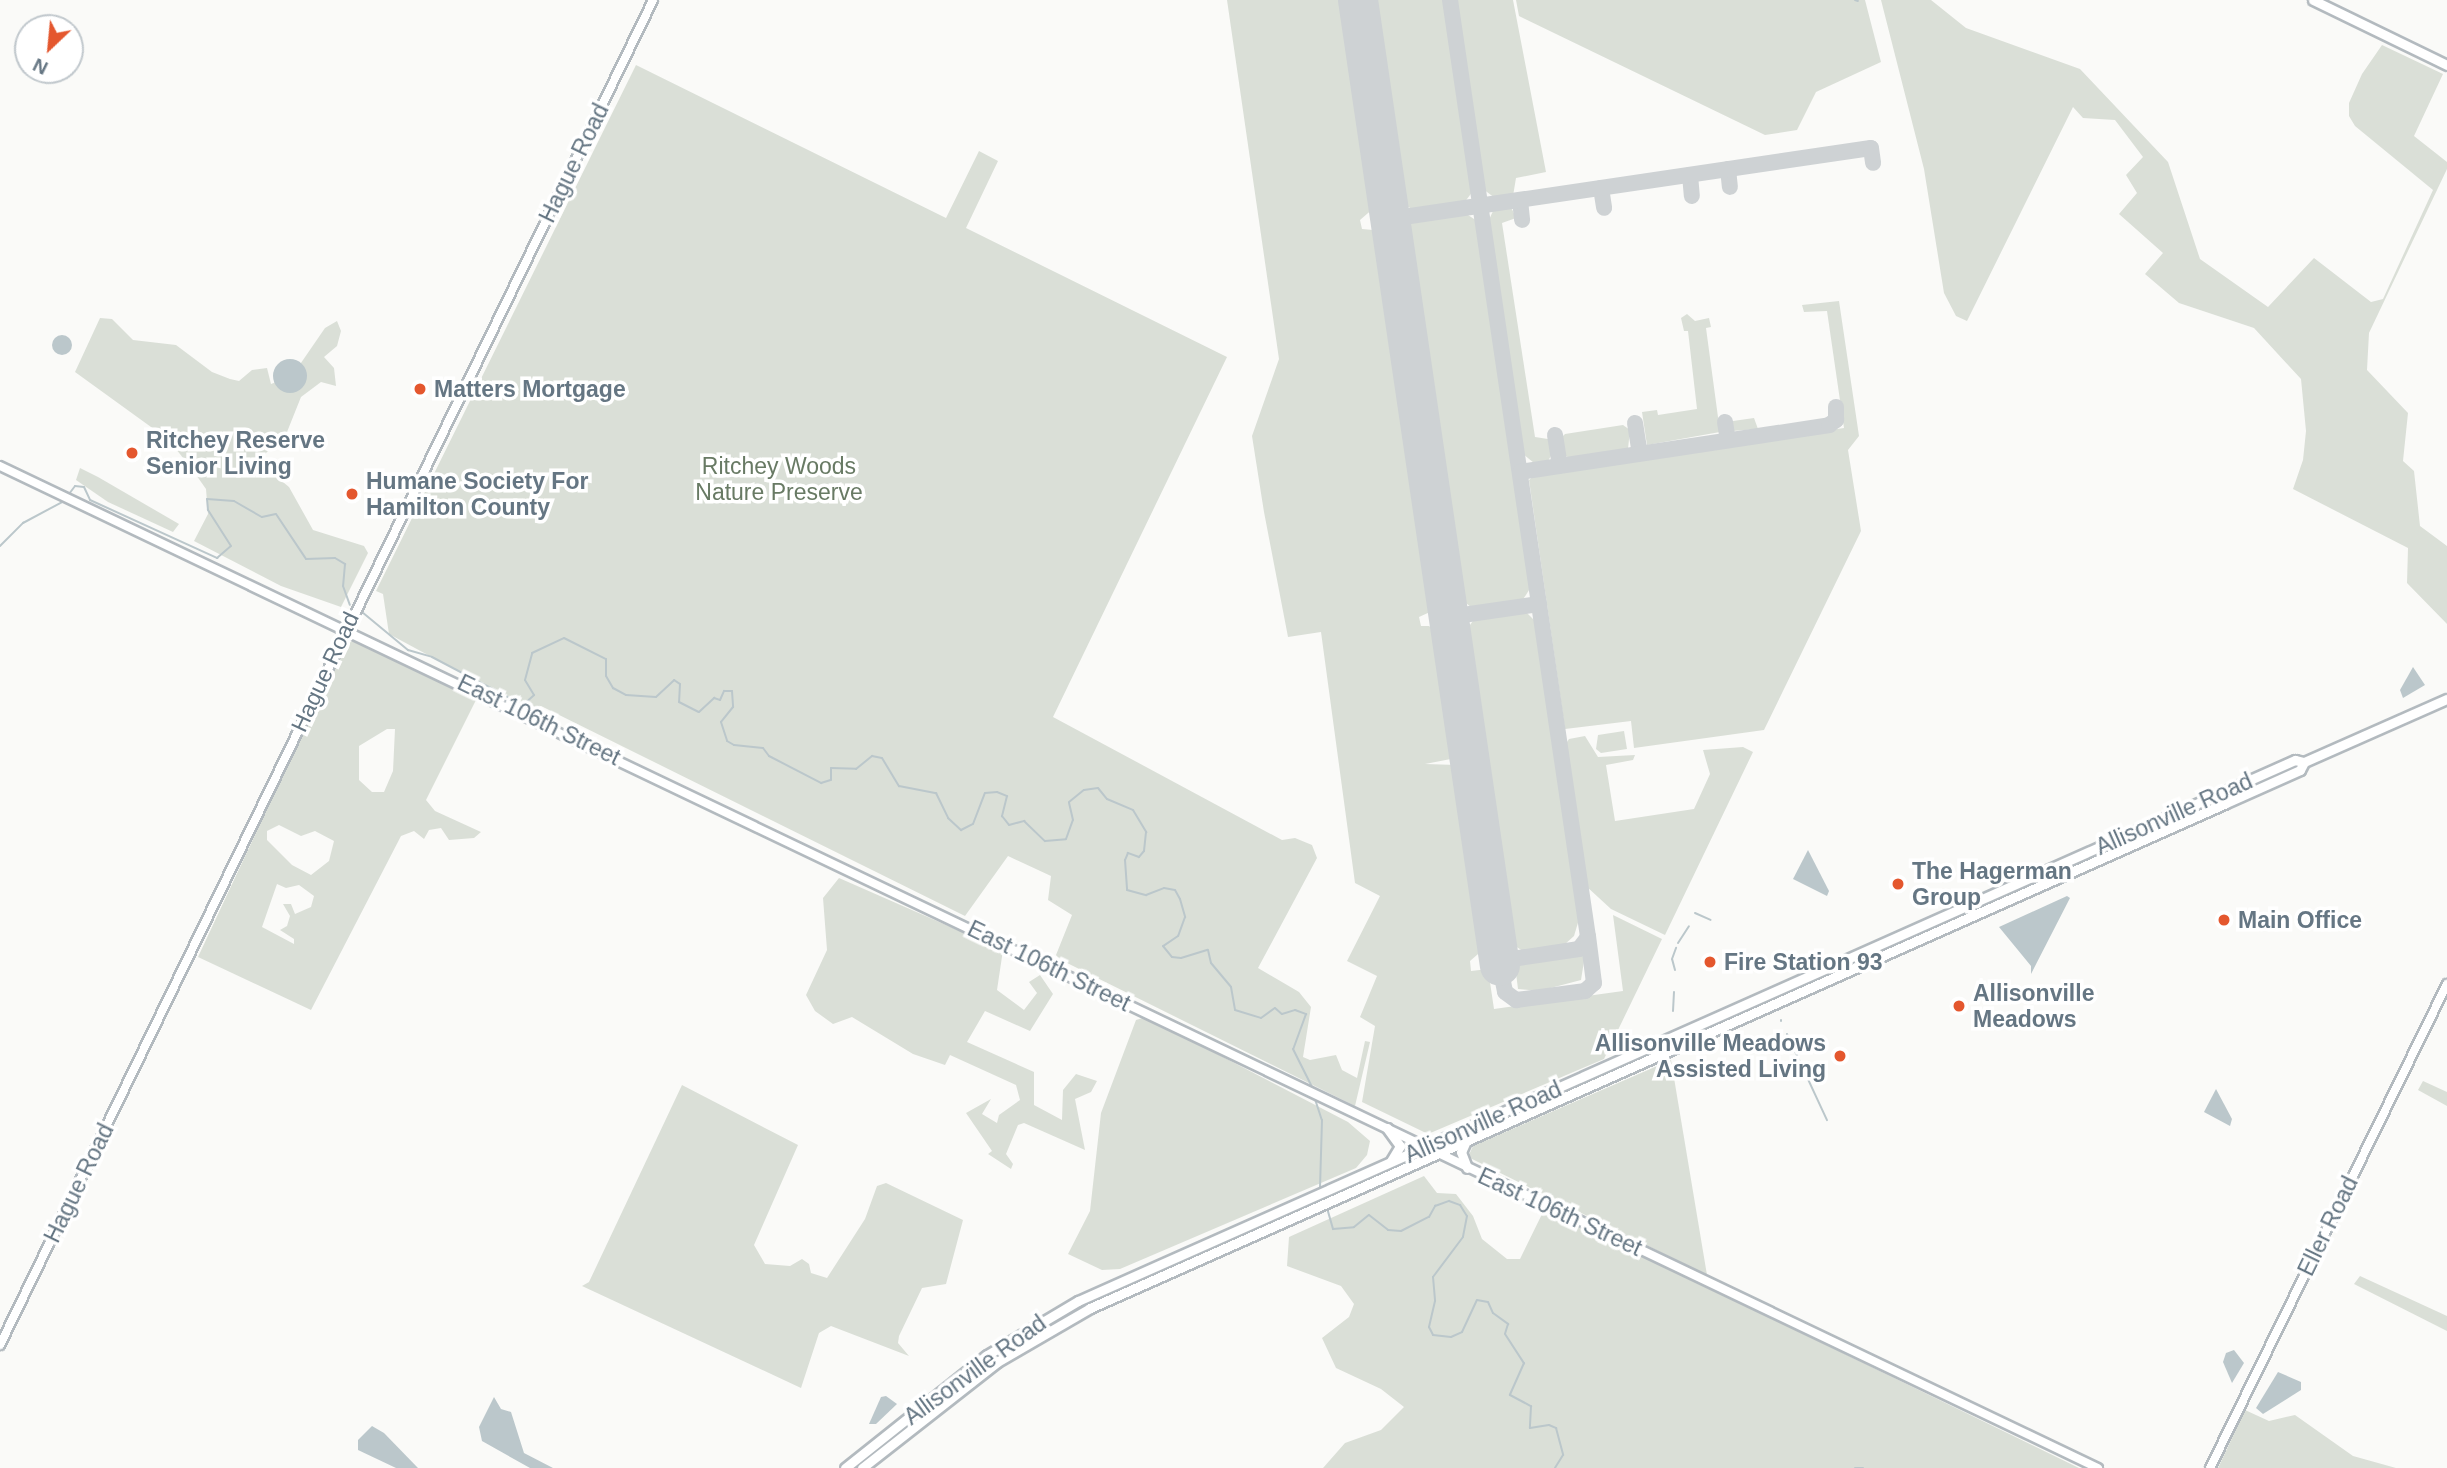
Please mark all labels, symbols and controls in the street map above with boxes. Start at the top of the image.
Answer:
north arrow [14,14,84,84]
text: N [30,54,51,79]
street label: Hague Road [533,99,615,227]
place label: Matters Mortgage [434,375,626,403]
marker: Matters Mortgage [412,381,428,397]
place label: Ritchey Reserve Senior Living [146,426,325,480]
marker: Ritchey Reserve Senior Living [124,445,140,461]
park label: Ritchey Woods Nature Preserve [695,452,863,506]
place label: Humane Society For Hamilton County [366,467,588,521]
marker: Humane Society For Hamilton County [344,486,360,502]
street label: Hague Road [285,608,365,736]
street label: East 106th Street [453,669,625,771]
street label: Allisonville Road [2091,767,2257,861]
place label: The Hagerman Group [1912,857,2072,911]
marker: The Hagerman Group [1890,876,1906,892]
place label: Main Office [2238,906,2362,934]
marker: Main Office [2216,912,2232,928]
street label: East 106th Street [963,915,1135,1017]
place label: Fire Station 93 [1724,948,1882,976]
marker: Fire Station 93 [1702,954,1718,970]
place label: Allisonville Meadows [1973,979,2094,1033]
marker: Allisonville Meadows [1951,998,1967,1014]
place label: Allisonville Meadows Assisted Living [1595,1029,1826,1083]
marker: Allisonville Meadows Assisted Living [1832,1048,1848,1064]
street label: Allisonville Road [1400,1075,1566,1169]
street label: Hague Road [38,1119,120,1247]
street label: East 106th Street [1474,1162,1646,1262]
street label: Eller Road [2292,1172,2364,1280]
street label: Allisonville Road [899,1309,1051,1431]

